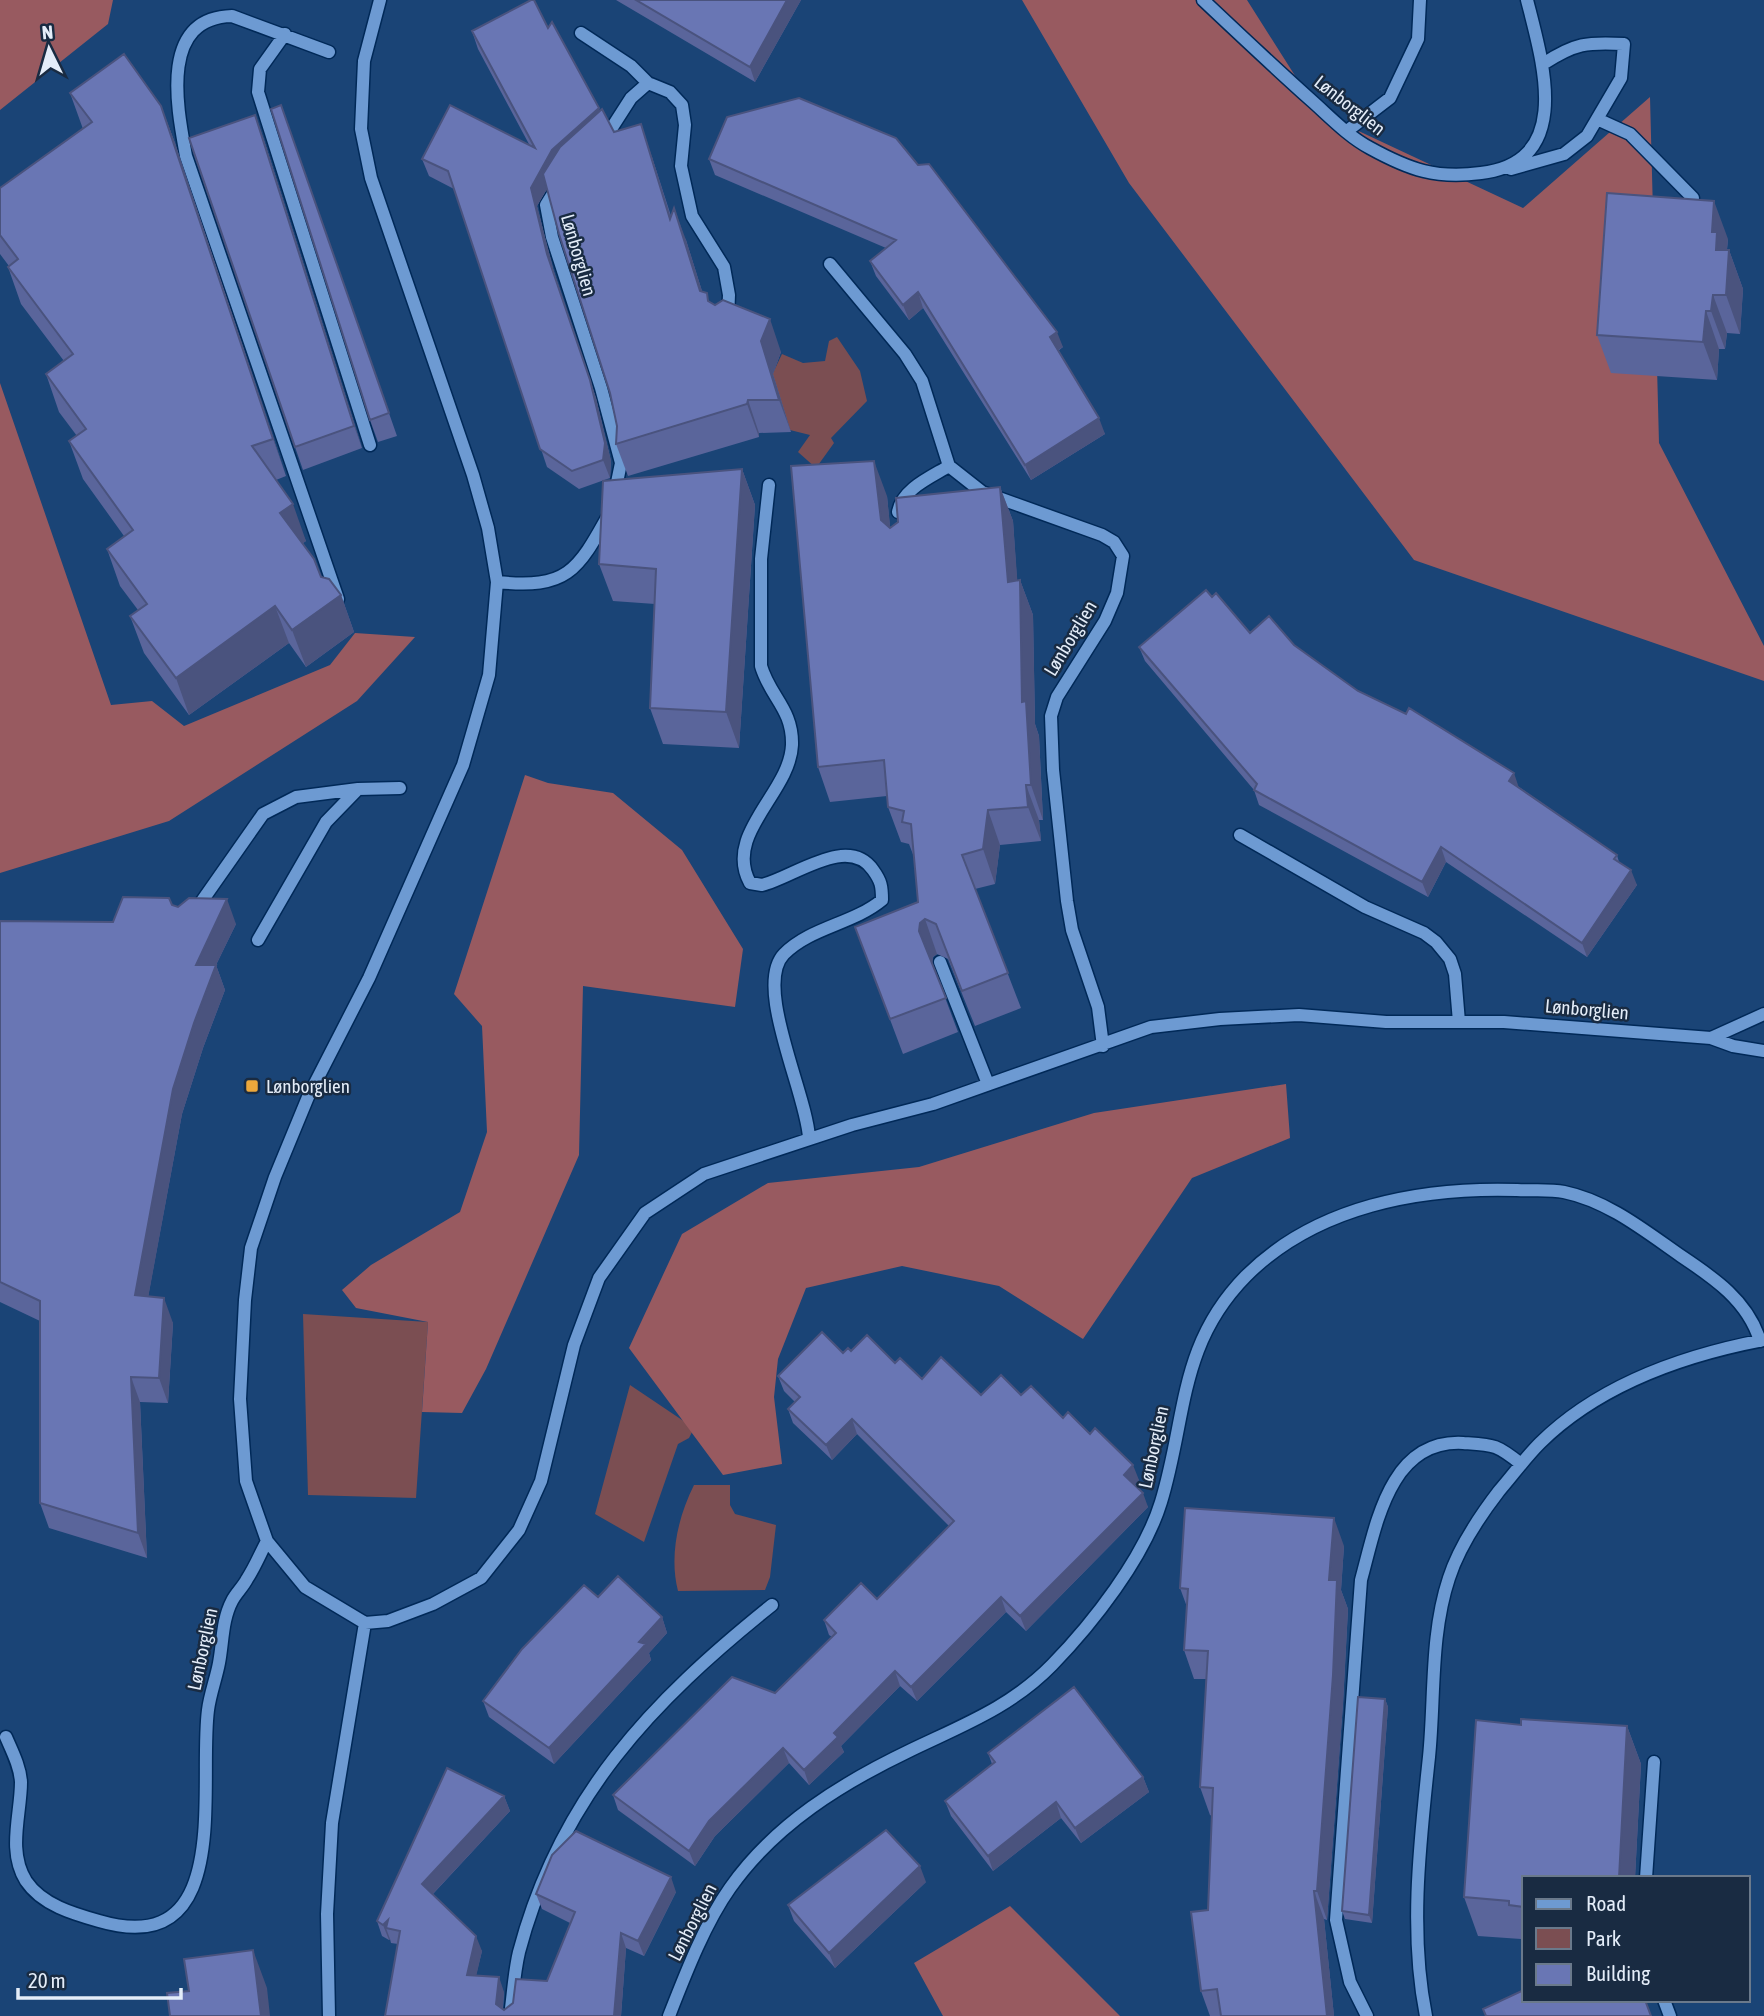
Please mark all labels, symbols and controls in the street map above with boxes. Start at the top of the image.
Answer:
north arrow [14,14,84,84]
text: N [41,21,54,44]
street label: Lønborglien [1310,71,1390,139]
street label: Lønborglien [557,212,601,298]
street label: Lønborglien [1039,596,1101,680]
street label: Lønborglien [1544,994,1630,1024]
place label: Lønborglien [266,1075,350,1097]
marker: Lønborglien [244,1078,260,1094]
street label: Lønborglien [1134,1404,1172,1490]
street label: Lønborglien [183,1606,221,1692]
legend [1522,1876,1750,2002]
street label: Lønborglien [663,1880,721,1964]
text: Road [1586,1891,1626,1915]
text: Park [1586,1926,1621,1950]
scale bar [18,1956,180,2000]
text: Building [1586,1961,1650,1985]
text: 20 m [28,1968,66,1992]

